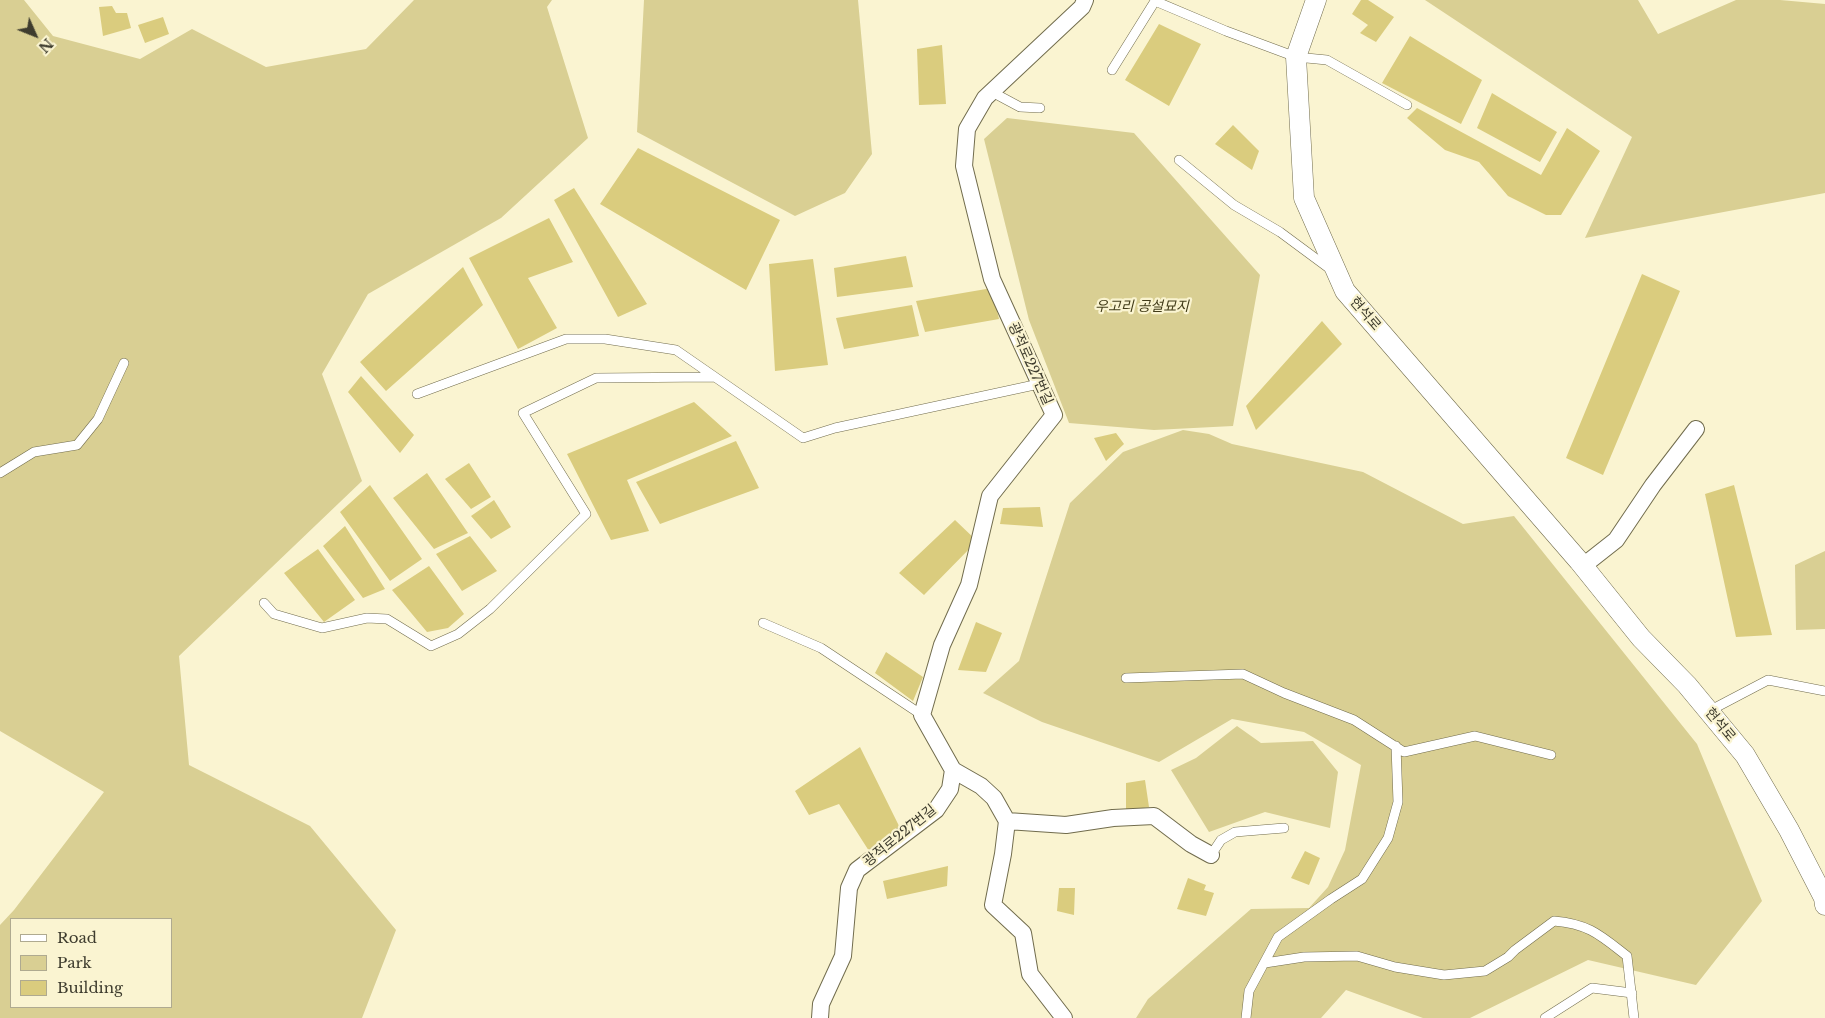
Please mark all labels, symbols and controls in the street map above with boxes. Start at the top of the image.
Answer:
north arrow [10,10,60,60]
text: N [35,34,57,56]
street label: 현석로 [1346,294,1384,334]
park label: 우고리 공설묘지 [1095,299,1189,315]
street label: 광적로227번길 [1004,320,1056,408]
street label: 현석로 [1701,705,1739,745]
street label: 광적로227번길 [860,802,940,870]
legend [10,918,172,1008]
text: Road [57,928,97,947]
text: Park [57,953,92,972]
text: Building [57,978,123,997]

